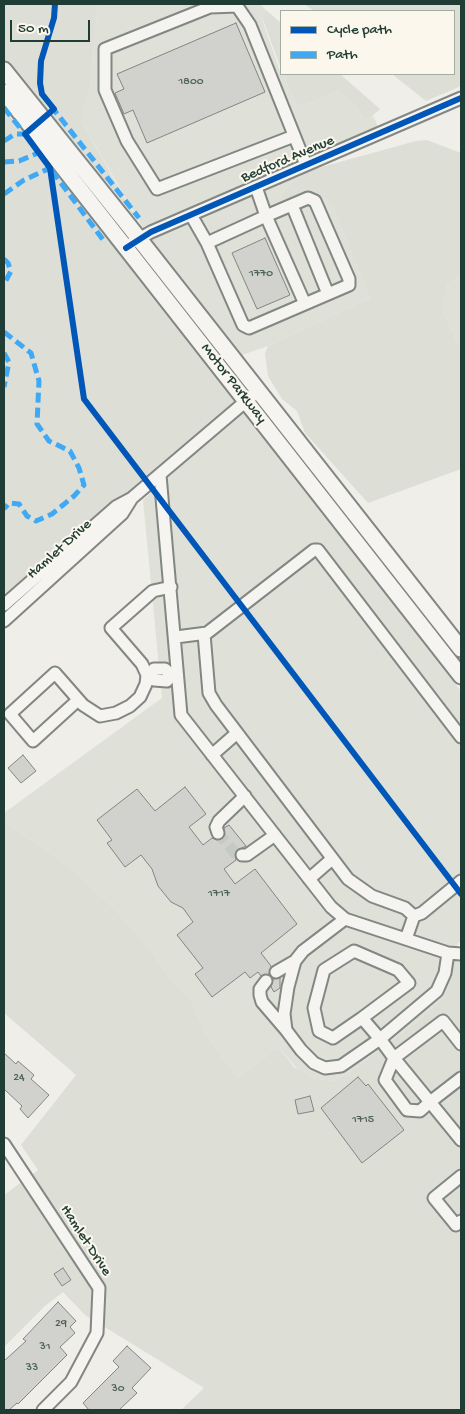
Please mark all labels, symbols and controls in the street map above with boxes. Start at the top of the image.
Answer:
scale bar [12,10,92,42]
legend [280,10,455,75]
text: 50 m [18,20,49,38]
text: Cycle path [327,21,392,39]
text: Path [327,46,358,64]
house number: 1800 [178,75,204,89]
street label: Bedford Avenue [239,132,337,188]
house number: 1770 [249,267,273,281]
street label: Motor Parkway [196,340,270,428]
street label: Hamlet Drive [24,516,96,584]
house number: 1717 [208,887,230,901]
house number: 24 [13,1071,25,1085]
house number: 1715 [352,1113,374,1127]
street label: Hamlet Drive [55,1202,115,1280]
house number: 29 [55,1317,67,1331]
house number: 31 [39,1340,51,1354]
house number: 33 [26,1361,38,1375]
house number: 30 [111,1382,125,1396]

